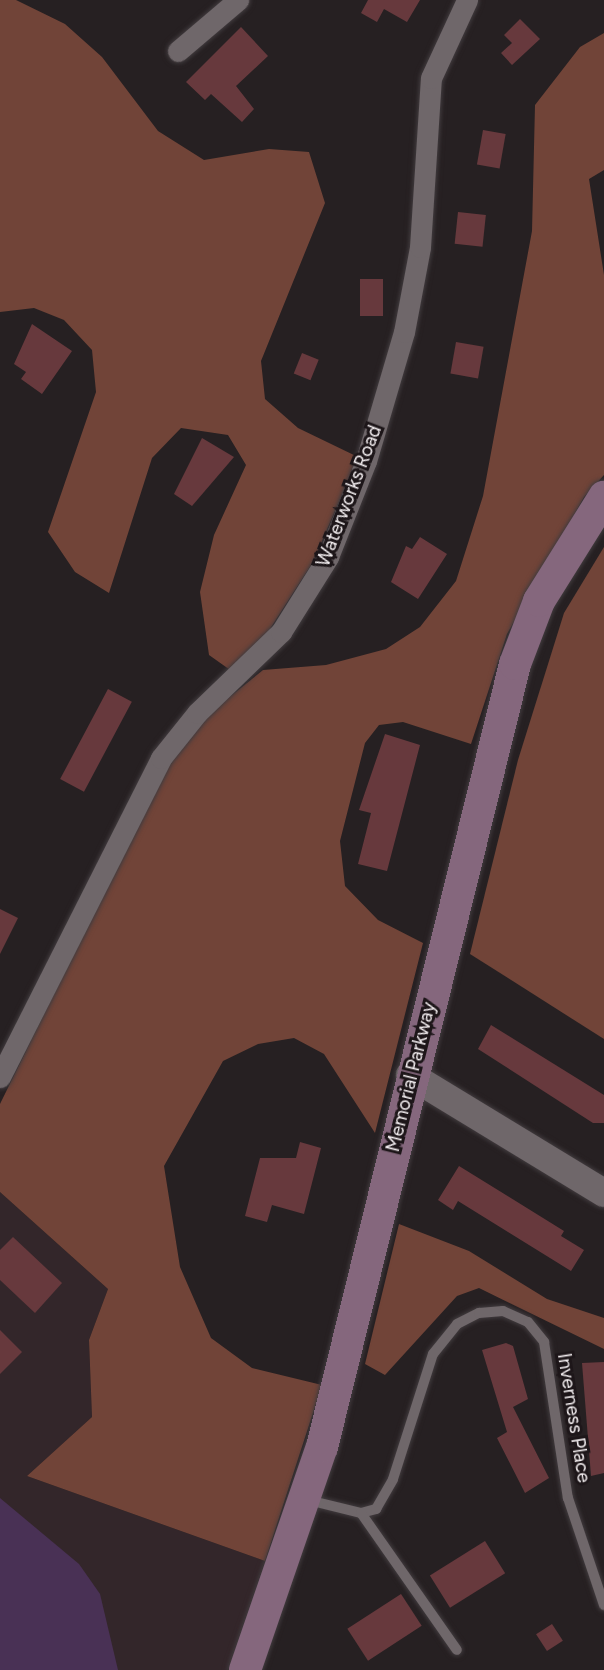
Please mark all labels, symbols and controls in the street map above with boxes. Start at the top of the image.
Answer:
street label: Waterworks Road [312,422,386,570]
street label: Memorial Parkway [381,1000,441,1154]
street label: Inverness Place [552,1352,596,1484]

